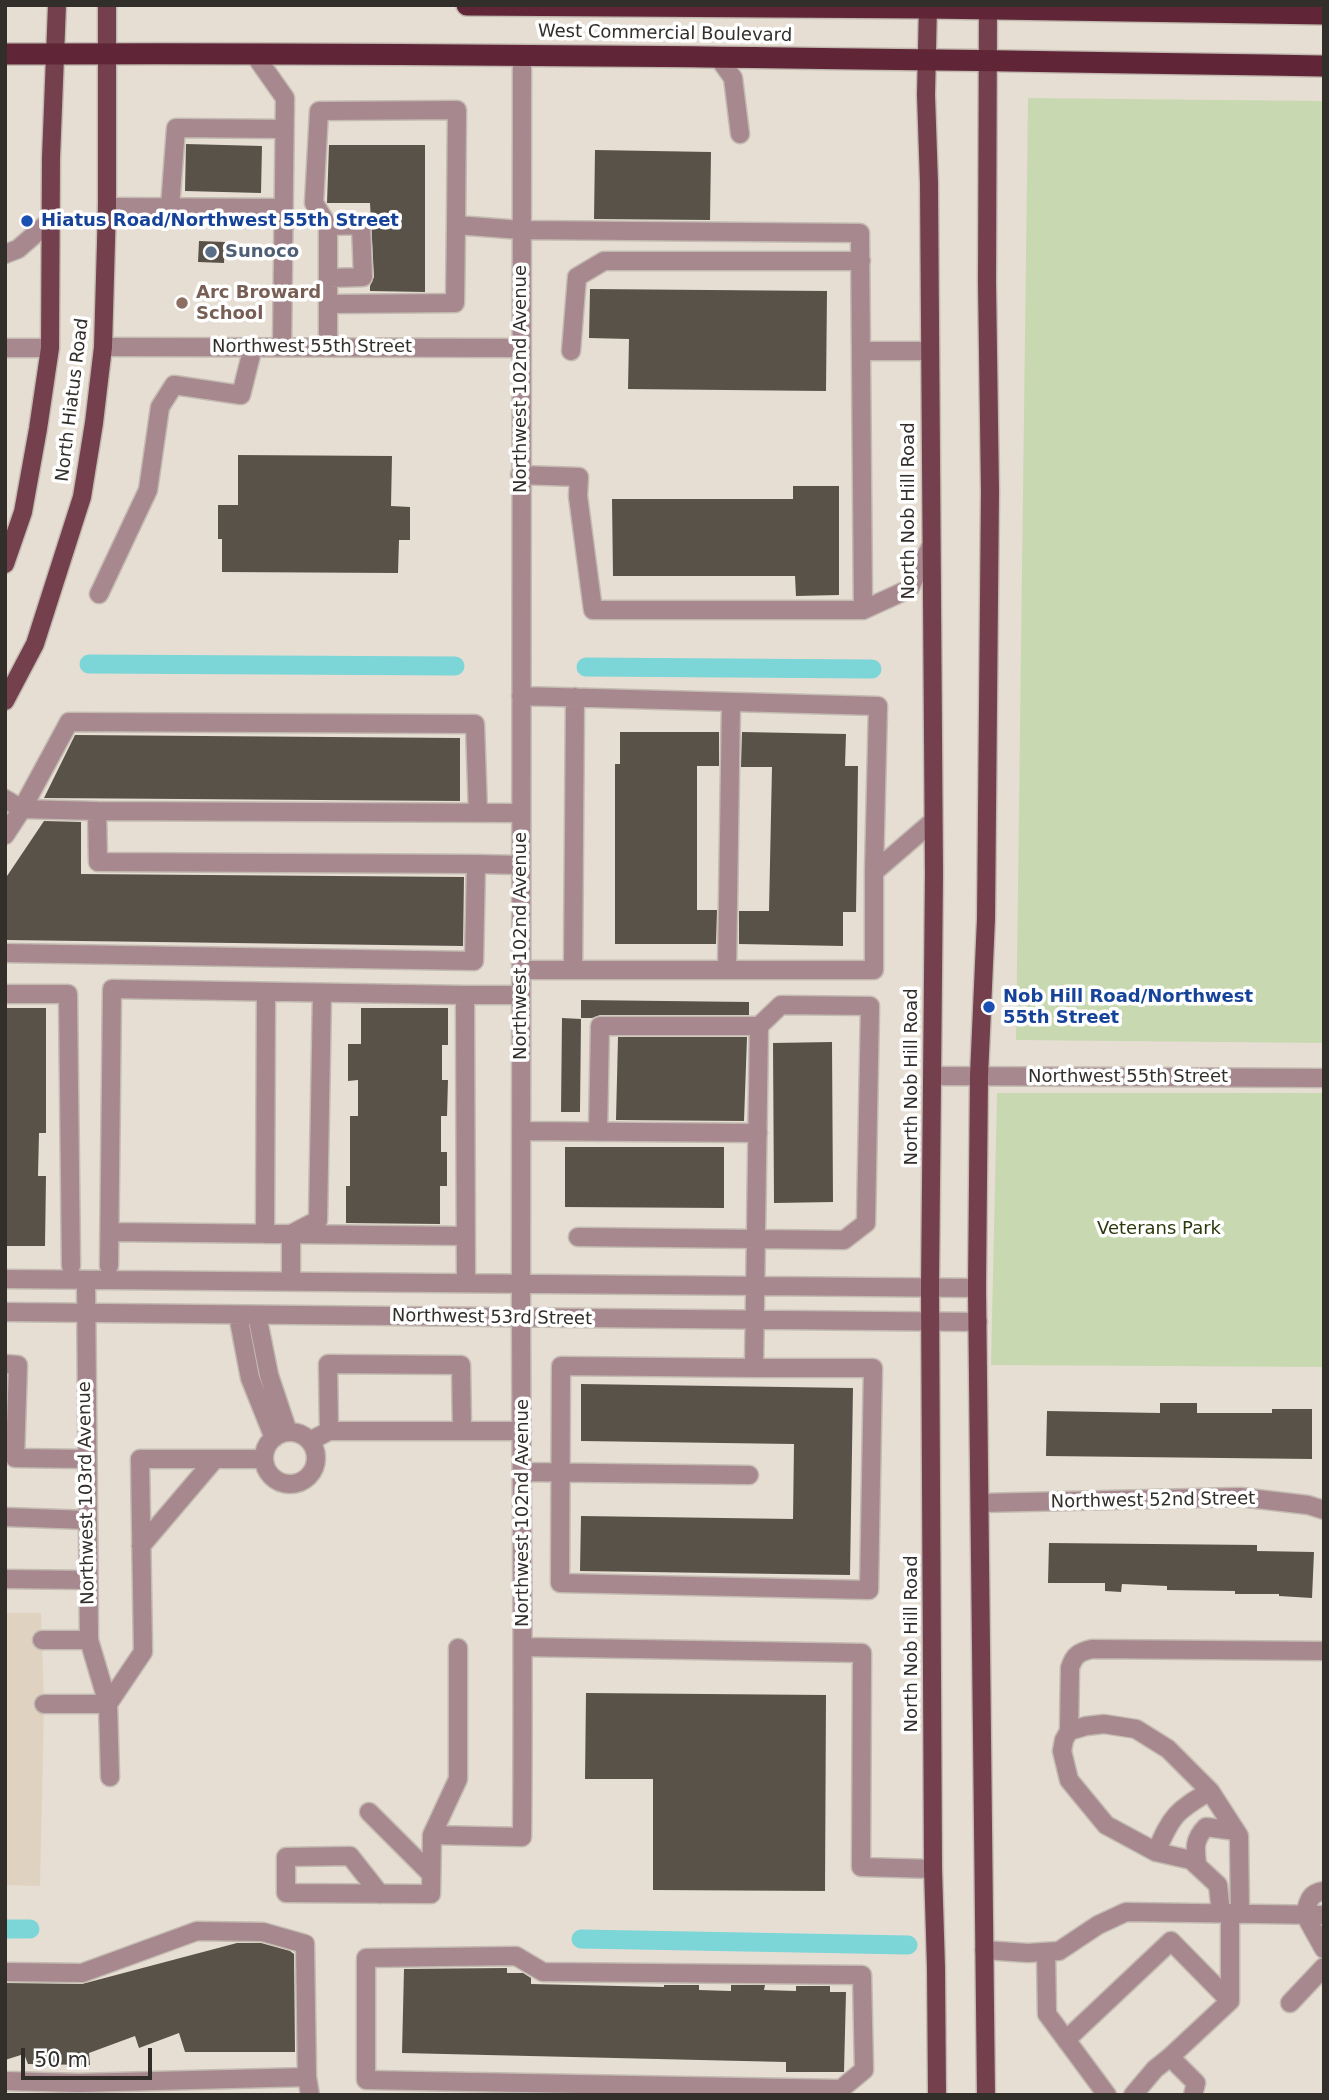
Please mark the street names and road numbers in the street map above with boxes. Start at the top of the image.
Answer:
street label: West Commercial Boulevard [538,21,792,47]
street label: Northwest 102nd Avenue [510,265,532,493]
street label: North Hiatus Road [52,317,94,483]
street label: Northwest 55th Street [212,336,412,358]
street label: North Nob Hill Road [898,422,920,600]
street label: Northwest 102nd Avenue [510,832,532,1060]
street label: North Nob Hill Road [901,988,923,1166]
street label: Northwest 55th Street [1028,1066,1228,1088]
street label: Northwest 53rd Street [392,1305,592,1331]
street label: Northwest 103rd Avenue [74,1381,100,1605]
street label: Northwest 102nd Avenue [512,1399,534,1627]
street label: Northwest 52nd Street [1051,1488,1255,1514]
street label: North Nob Hill Road [901,1555,923,1733]

